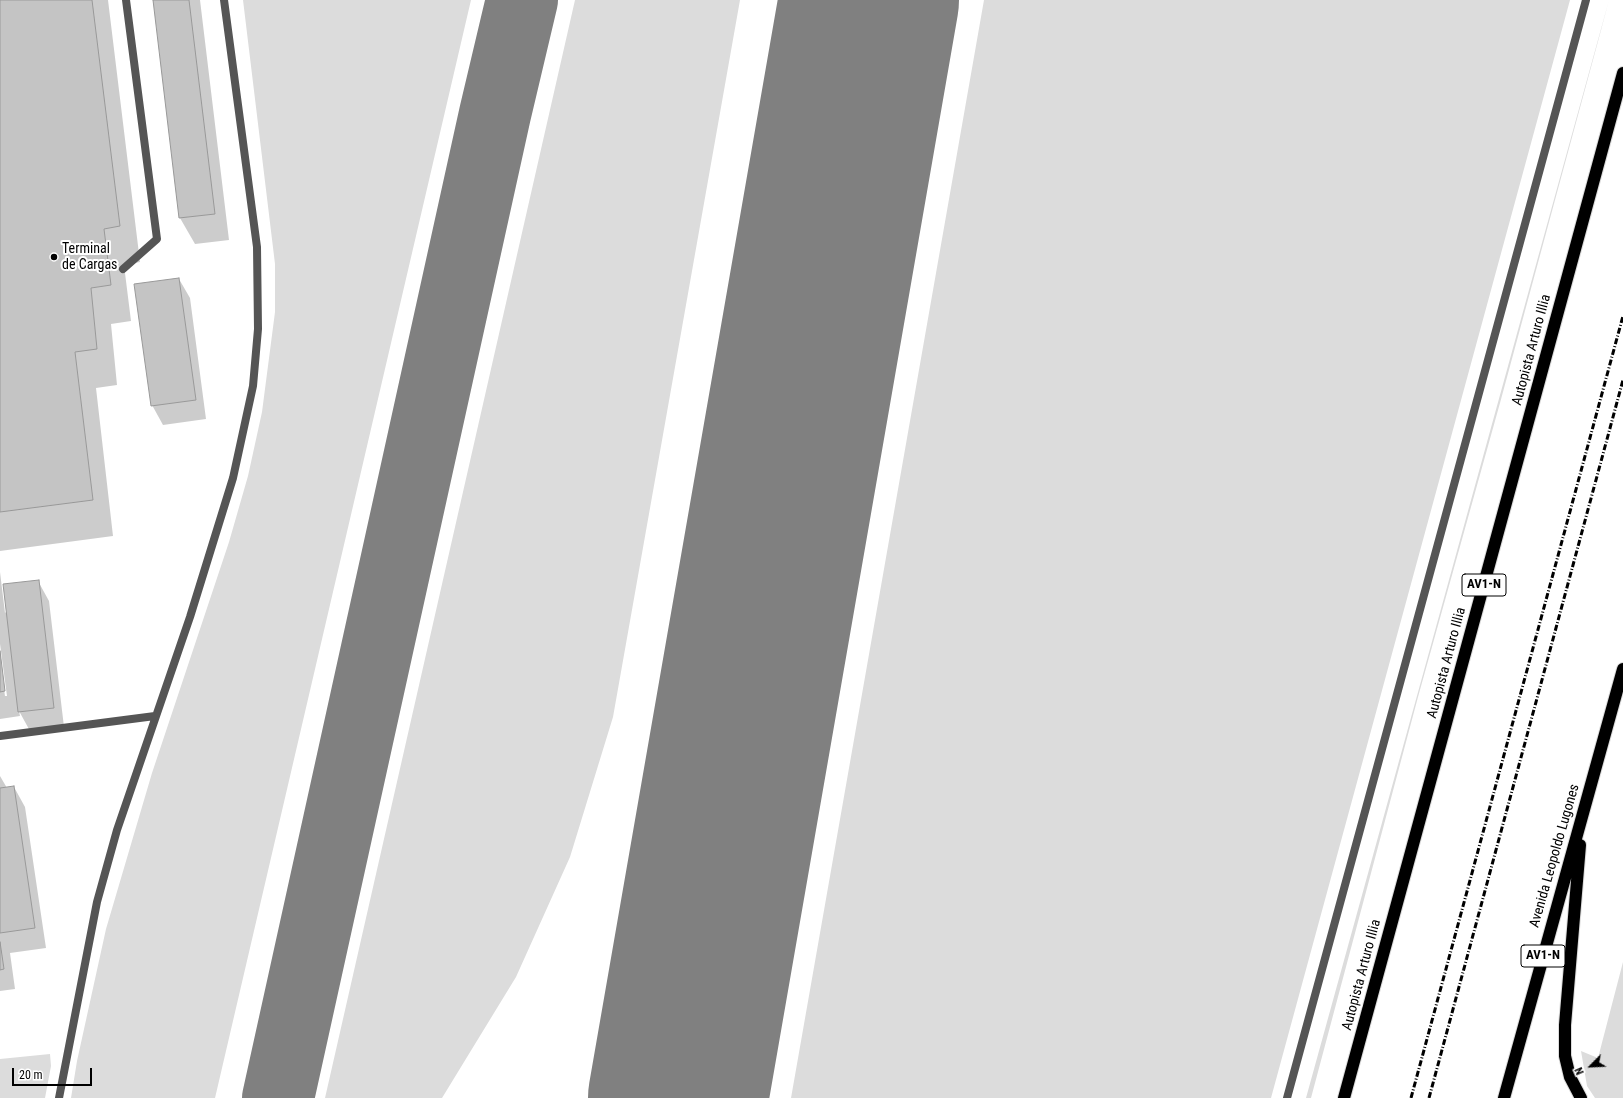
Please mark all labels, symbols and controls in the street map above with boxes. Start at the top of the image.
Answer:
place label: Terminal de Cargas [62,241,117,274]
marker: Terminal de Cargas [49,252,59,262]
street label: Autopista Arturo Illia [1509,293,1555,407]
road number: AV1-N [1462,574,1506,596]
street label: Autopista Arturo Illia [1424,606,1470,720]
street label: Avenida Leopoldo Lugones [1526,782,1584,930]
street label: Autopista Arturo Illia [1339,918,1385,1032]
road number: AV1-N [1521,945,1565,967]
north arrow [1571,1046,1611,1086]
scale bar [14,1060,94,1086]
text: N [1572,1065,1587,1077]
text: 20 m [19,1068,43,1082]

